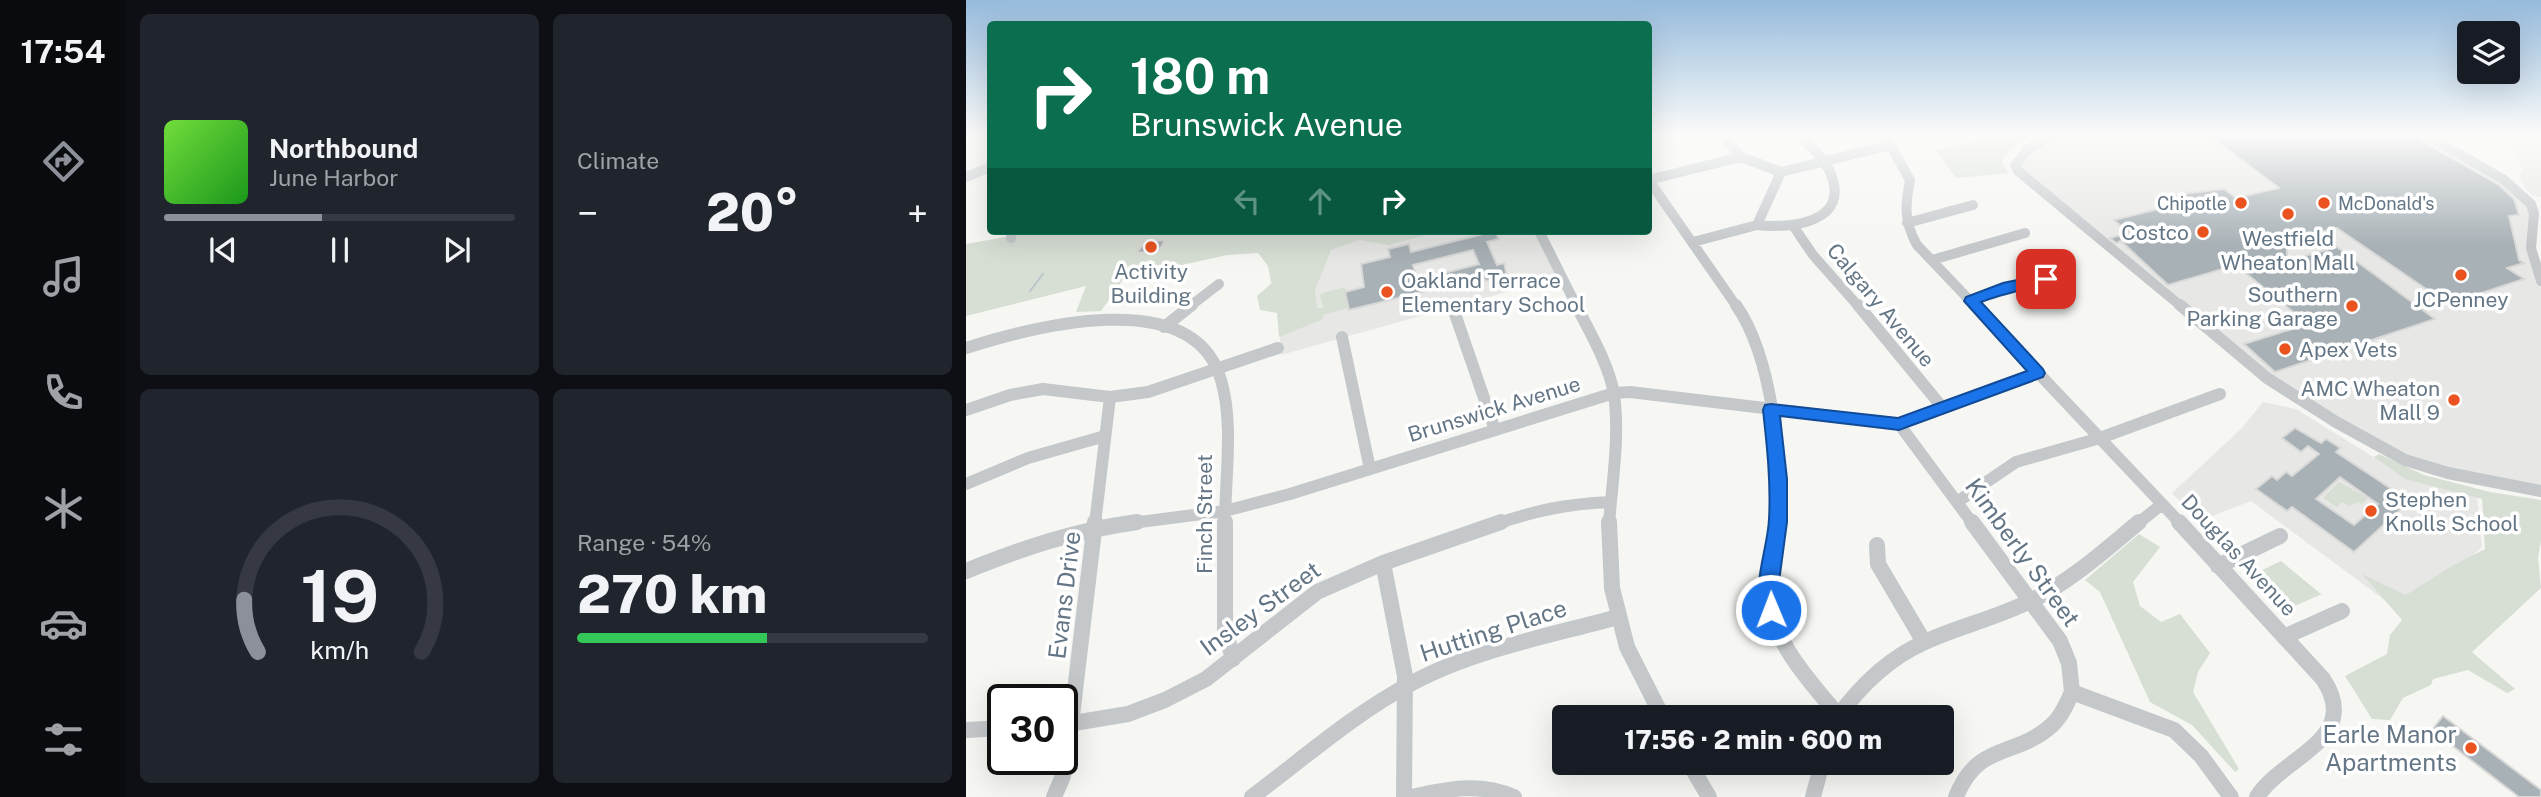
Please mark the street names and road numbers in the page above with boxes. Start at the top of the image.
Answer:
street label: Calgary Avenue [1822,238,1940,372]
street label: Brunswick Avenue [1405,371,1583,447]
street label: Finch Street [1192,454,1217,574]
street label: Kimberly Street [1960,473,2086,631]
street label: Douglas Avenue [2176,489,2302,621]
street label: Evans Drive [1042,529,1086,661]
street label: Insley Street [1195,555,1325,661]
street label: Hutting Place [1416,593,1570,667]

